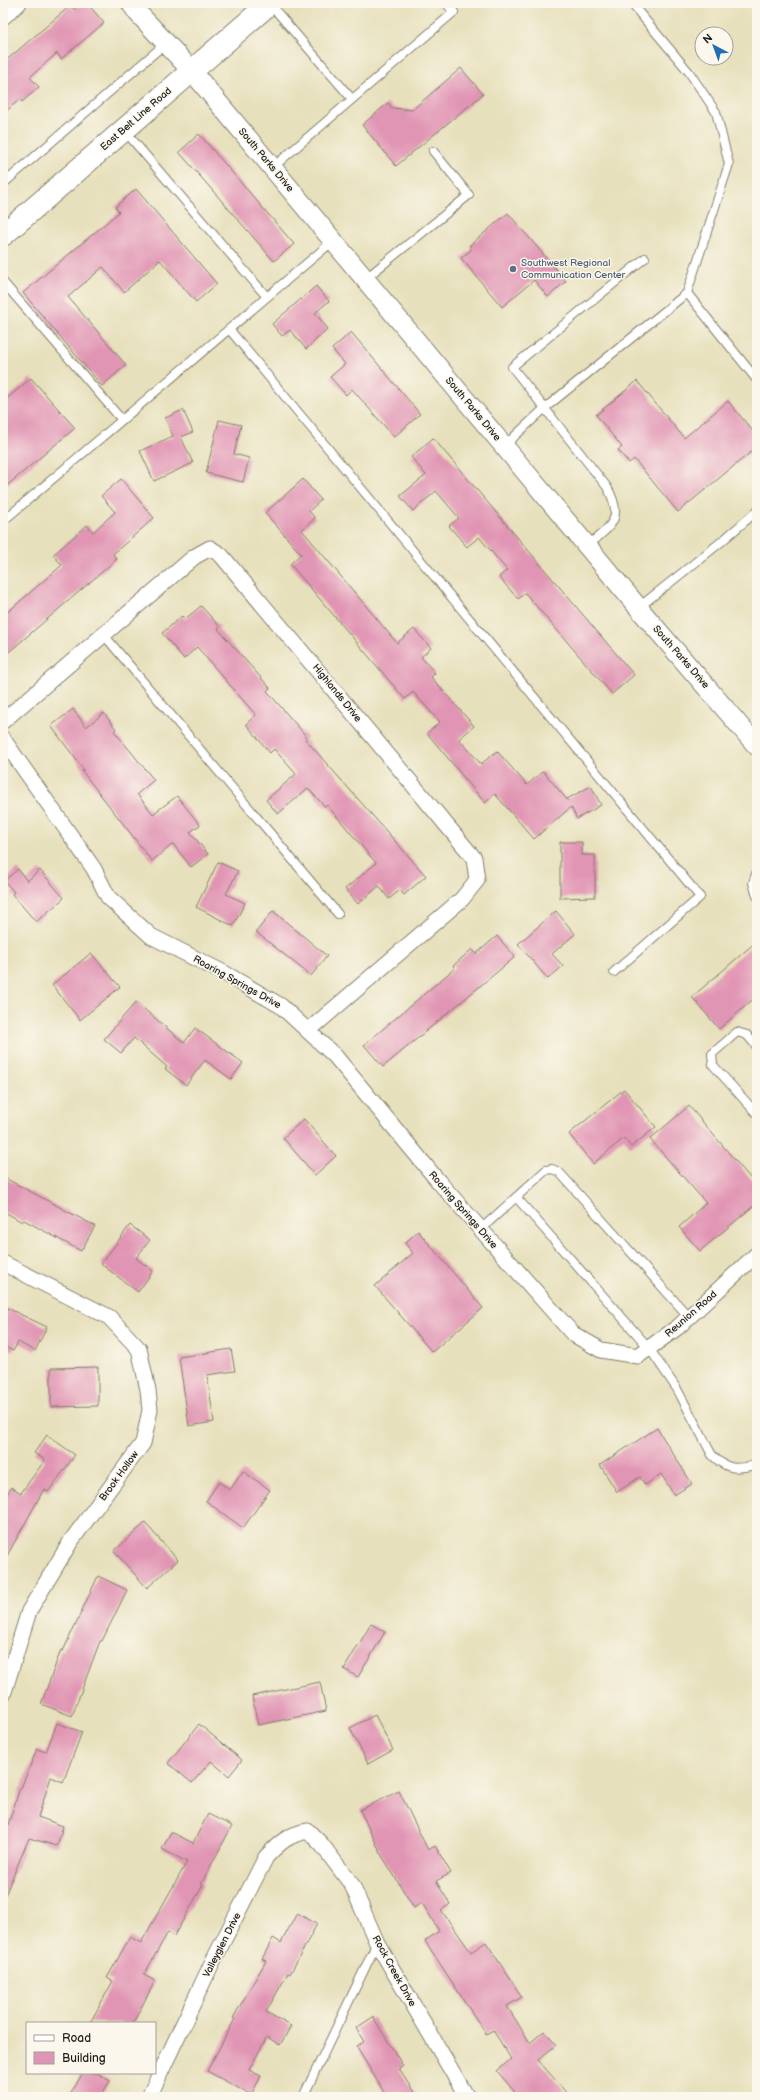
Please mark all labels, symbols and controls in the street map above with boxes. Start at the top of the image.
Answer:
north arrow [694,26,734,66]
text: N [700,31,715,46]
street label: East Belt Line Road [98,85,174,153]
street label: South Parks Drive [236,126,296,194]
place label: Southwest Regional Communication Center [521,257,626,281]
marker: Southwest Regional Communication Center [508,264,518,274]
street label: South Parks Drive [443,375,503,443]
street label: South Parks Drive [650,623,712,691]
street label: Highlands Drive [310,662,364,725]
street label: Roaring Springs Drive [191,953,283,1011]
street label: Roaring Springs Drive [426,1169,500,1251]
street label: Reunion Road [663,1288,720,1340]
street label: Brook Hollow [97,1448,141,1503]
street label: Valleyglen Drive [200,1910,244,1979]
street label: Rock Creek Drive [370,1933,418,2009]
legend [26,2022,156,2074]
text: Road [62,2031,91,2046]
text: Building [62,2051,106,2066]

